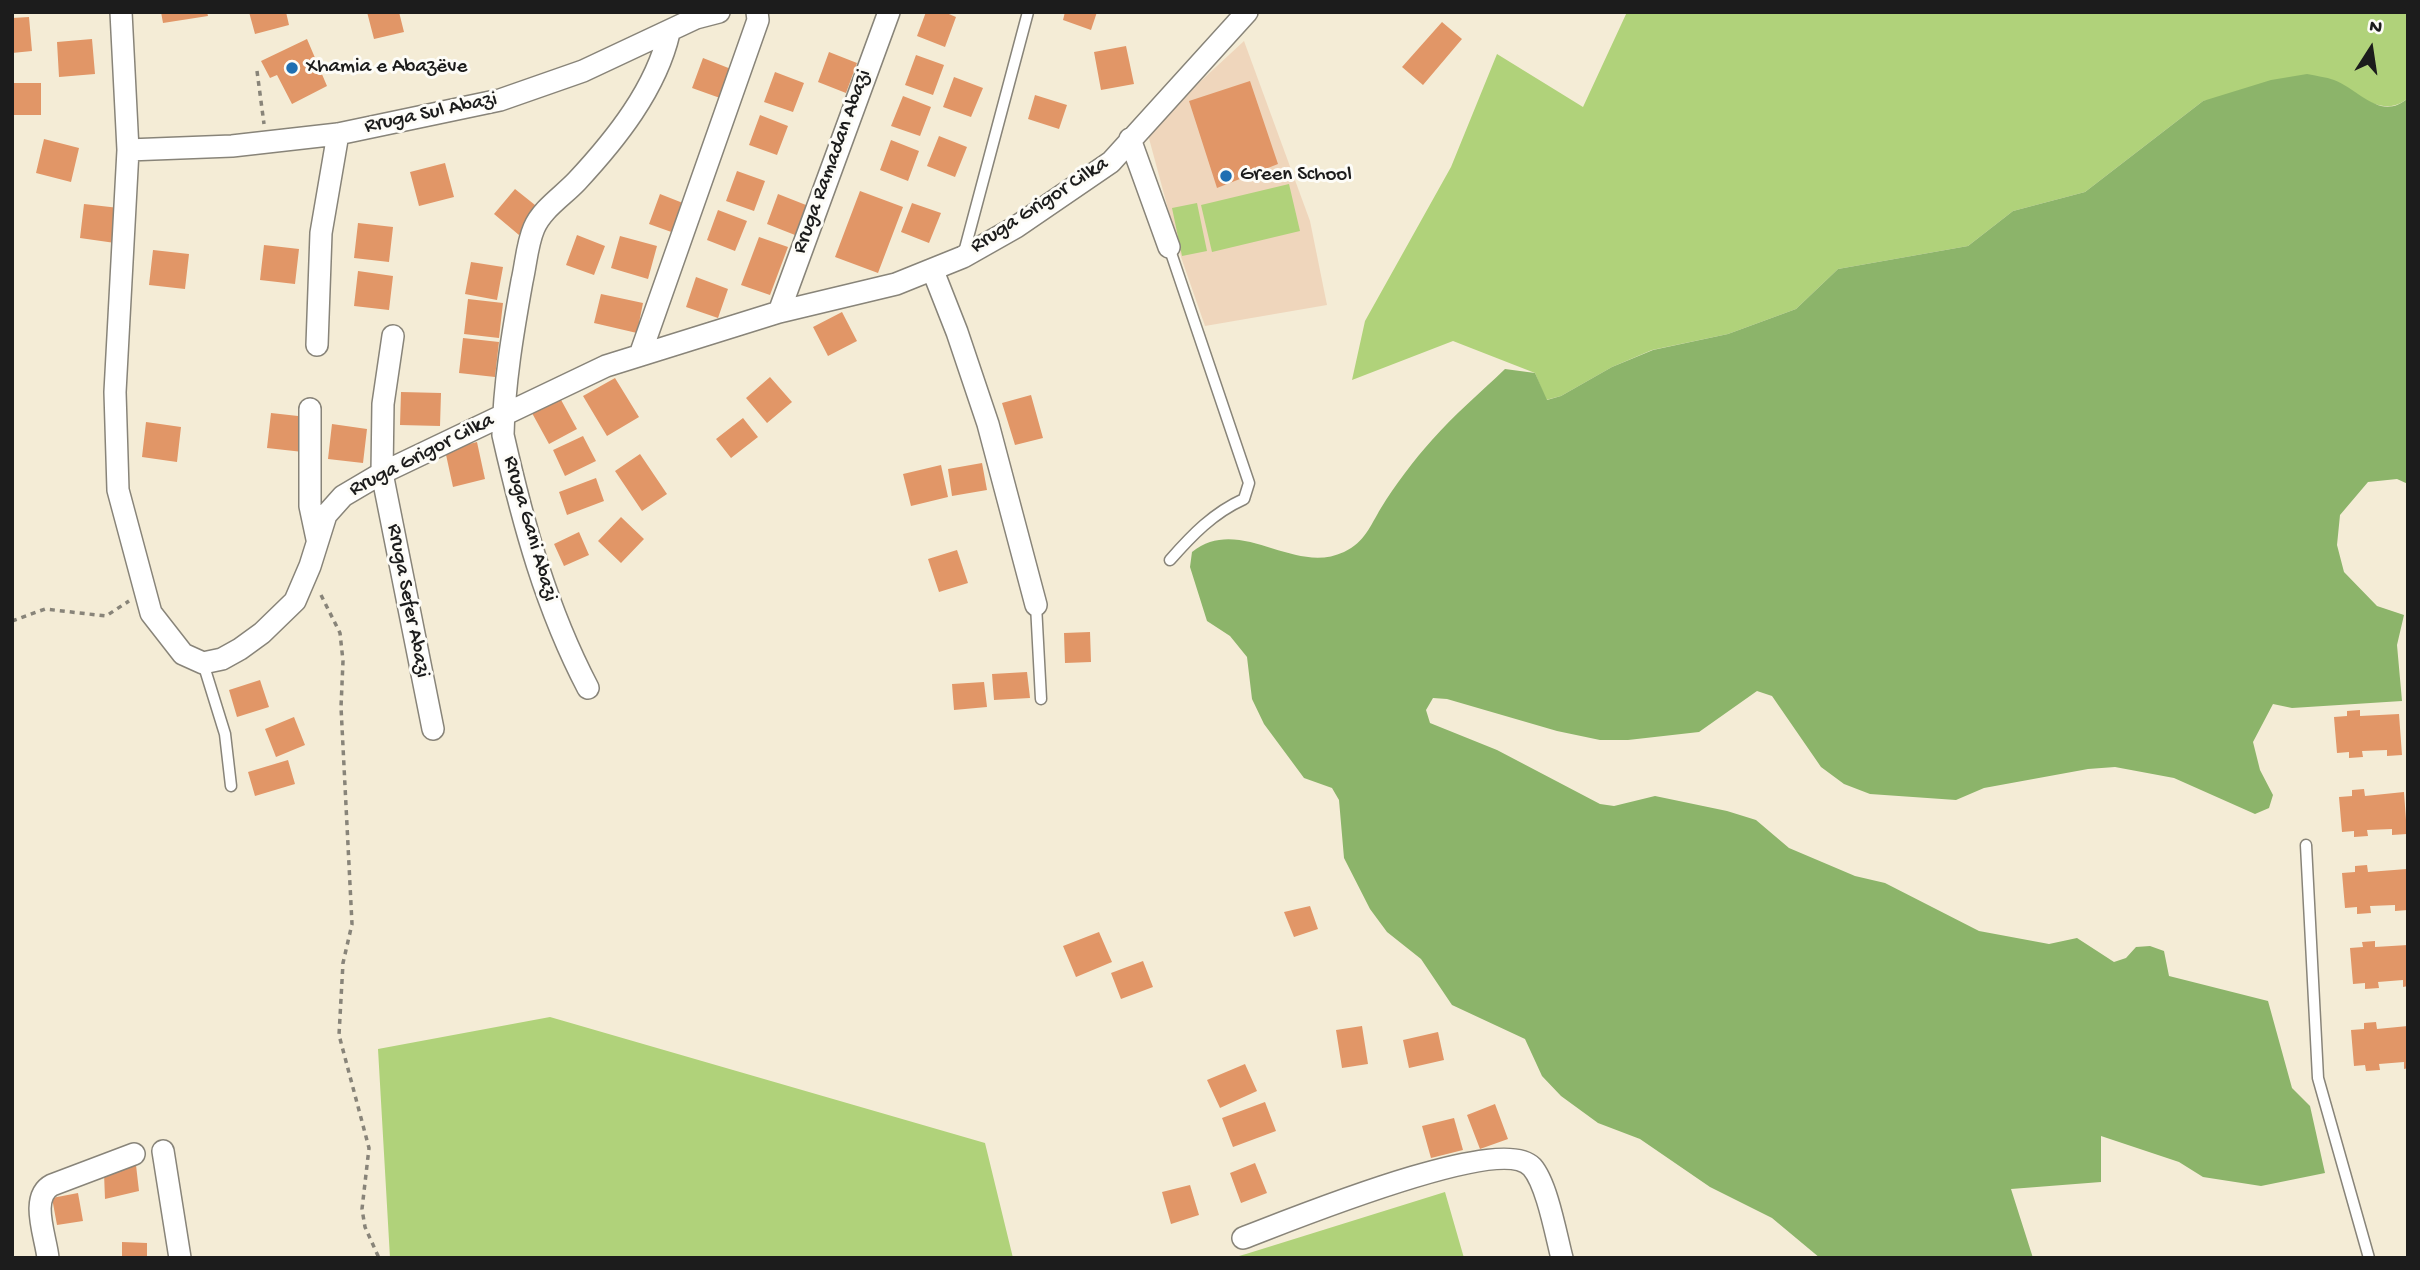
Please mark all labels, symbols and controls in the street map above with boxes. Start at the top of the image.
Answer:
north arrow [2336,14,2406,84]
text: N [2367,15,2384,41]
place label: Xhamia e Abazëve [306,55,467,81]
marker: Xhamia e Abazëve [284,60,300,76]
street label: Rruga Ramadan Abazi [788,67,878,257]
street label: Rruga Sul Abazi [362,88,500,140]
street label: Rruga Grigor Cilka [966,152,1114,260]
place label: Green School [1240,163,1352,189]
marker: Green School [1218,168,1234,184]
street label: Rruga Grigor Cilka [345,409,499,503]
street label: Rruga Gani Abazi [496,453,562,605]
street label: Rruga Sefer Abazi [380,522,434,680]

